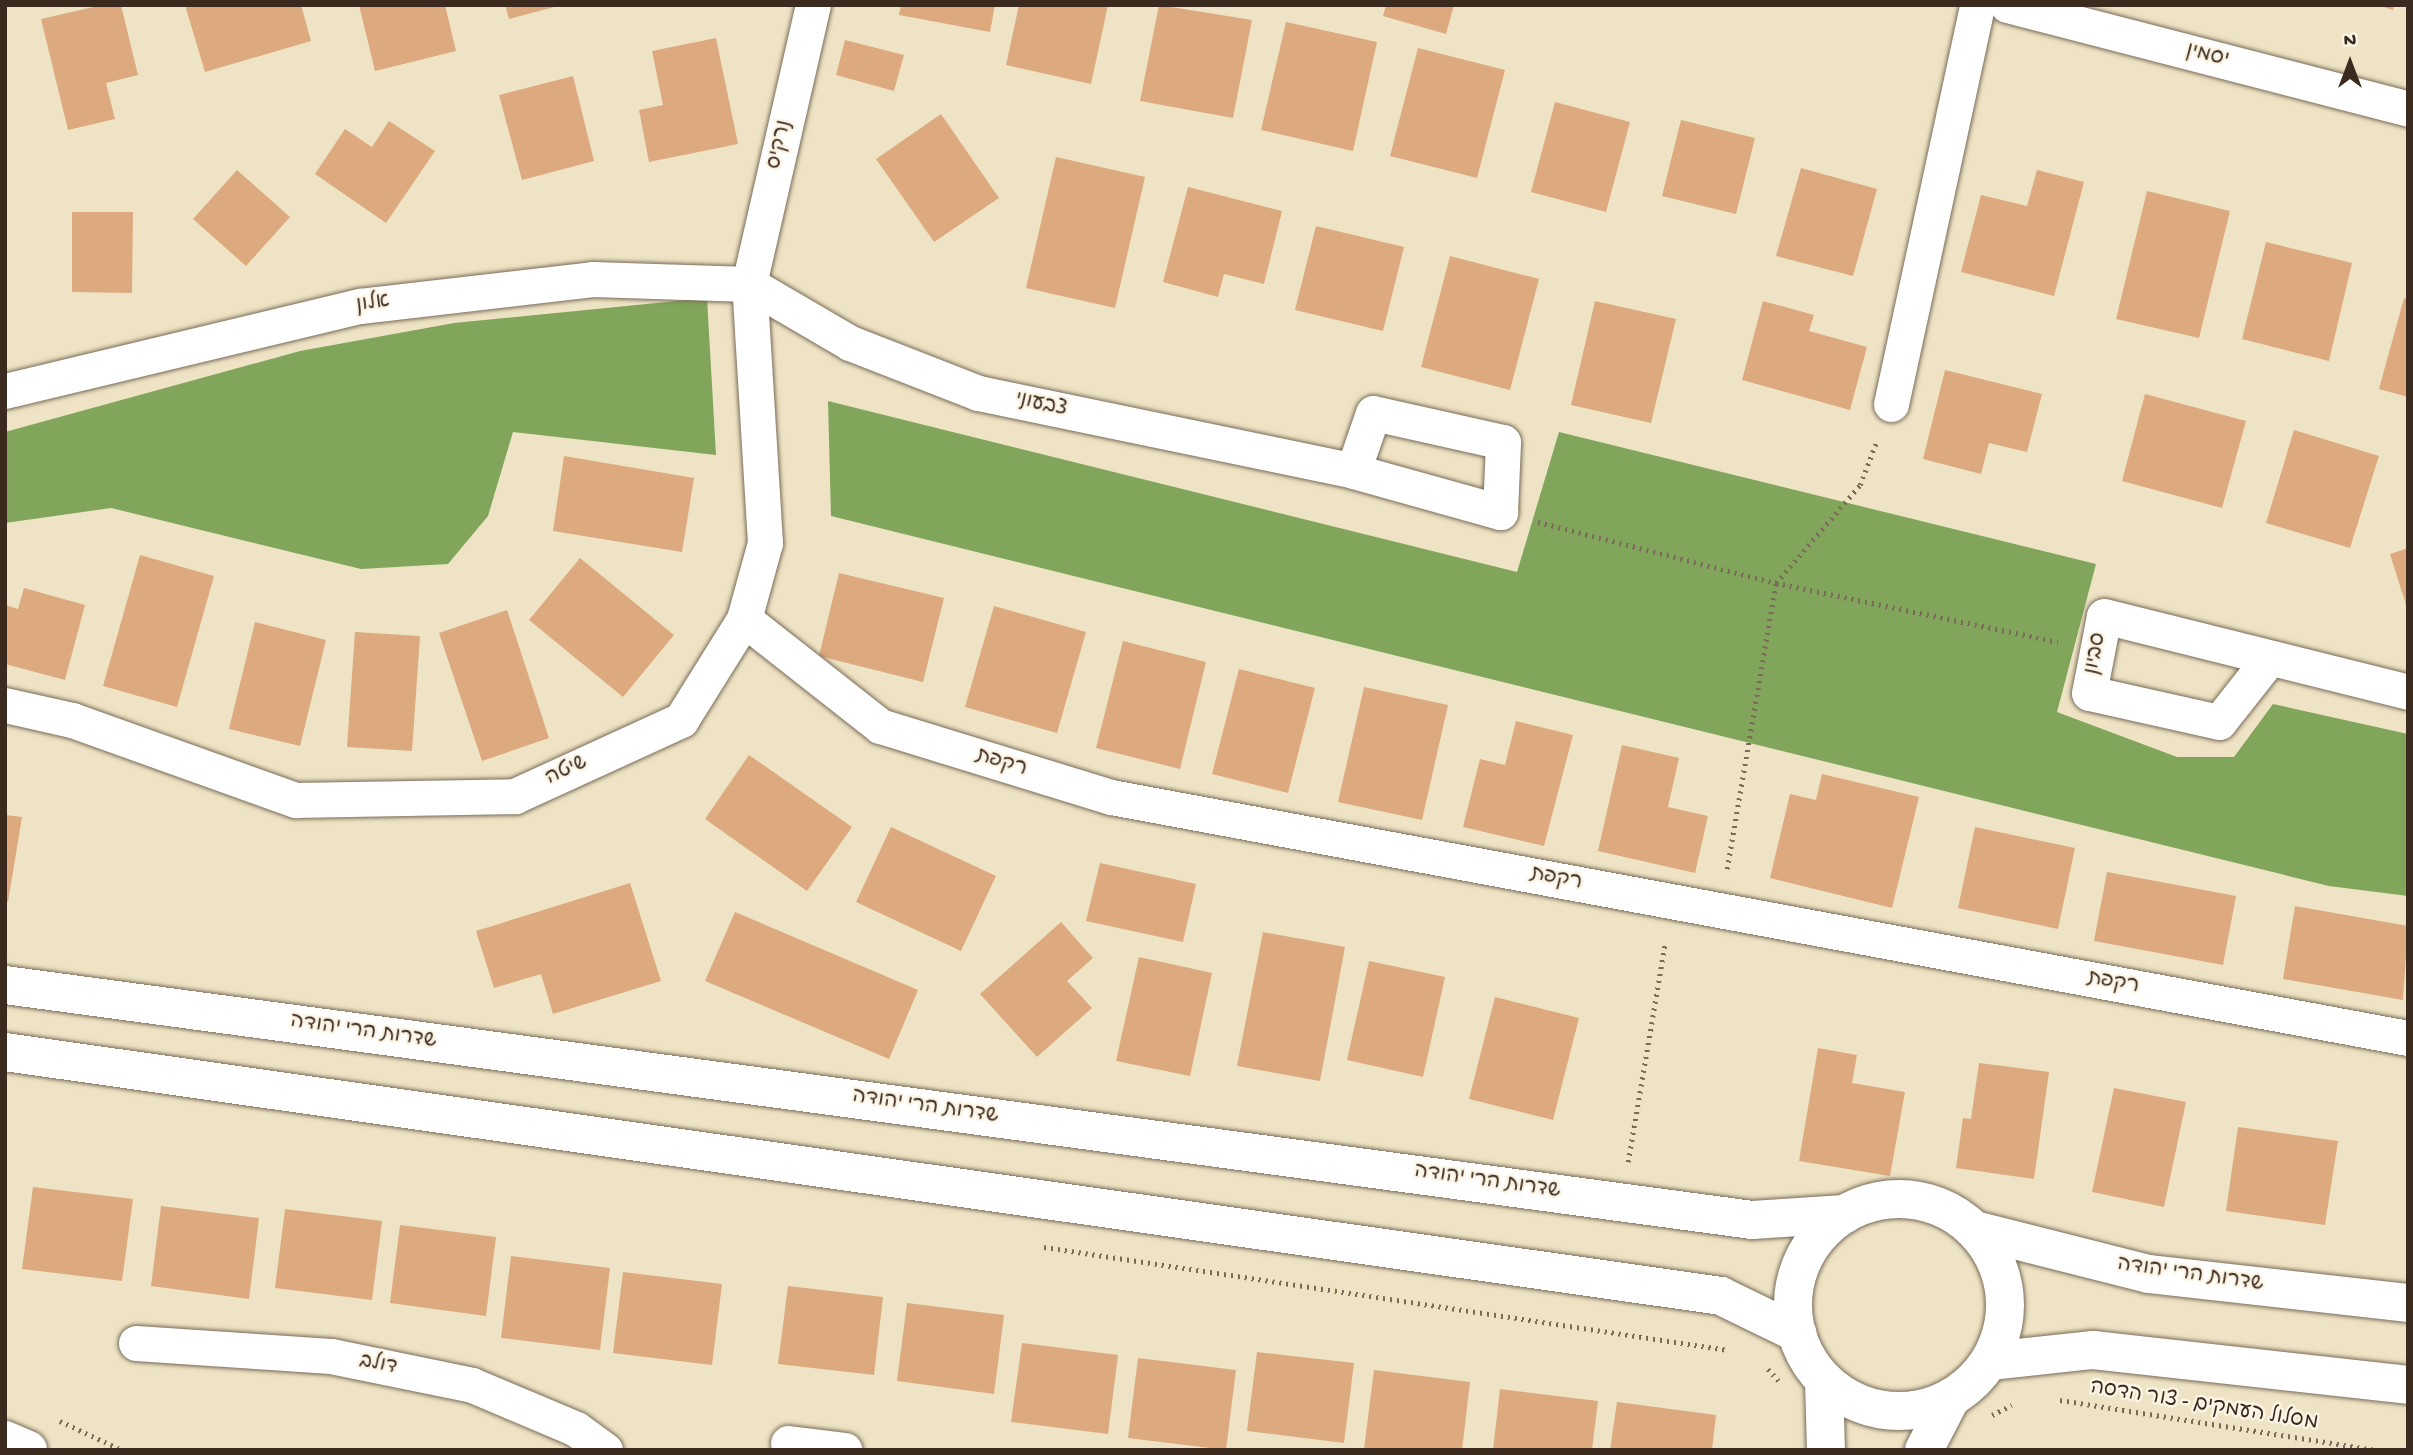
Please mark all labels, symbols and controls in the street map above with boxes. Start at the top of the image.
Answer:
north arrow [2315,28,2385,98]
text: N [2344,30,2356,53]
street label: יסמין [2183,40,2231,74]
street label: נרקיס [763,118,799,172]
street label: אלון [355,290,391,320]
street label: צבעוני [1013,388,1069,424]
street label: סביון [2081,631,2113,677]
street label: רקפת [972,744,1030,784]
street label: שיטה [542,751,592,793]
street label: רקפת [1528,863,1584,897]
street label: רקפת [2085,967,2141,1001]
street label: שדרות הרי יהודה [288,1010,438,1056]
street label: שדרות הרי יהודה [850,1085,1000,1131]
street label: שדרות הרי יהודה [1412,1160,1562,1206]
street label: שדרות הרי יהודה [2115,1253,2265,1299]
street label: דולב [357,1350,399,1382]
street label: מסלול העמקים - צור הדסה [2088,1377,2320,1437]

